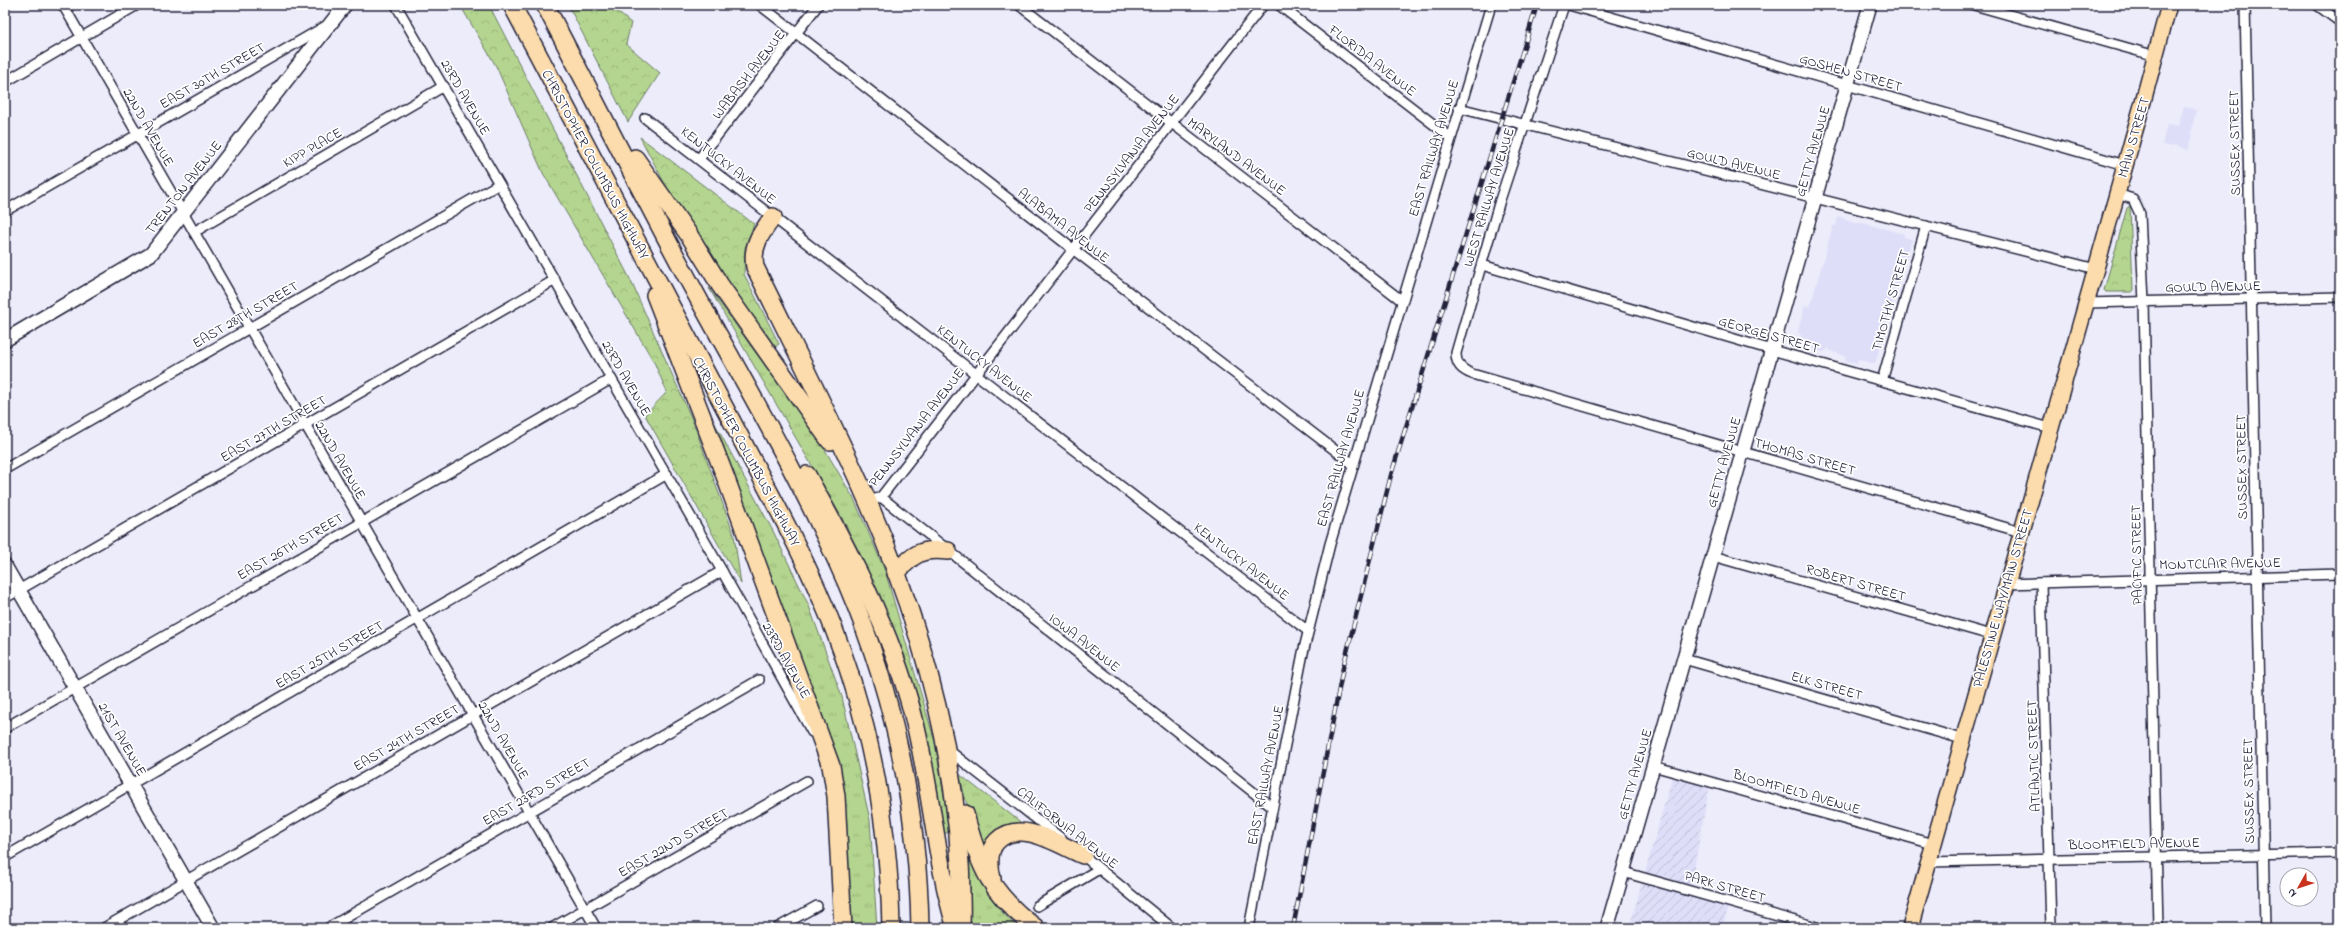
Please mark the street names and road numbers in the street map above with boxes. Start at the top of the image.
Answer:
street label: FLORIDA AVENUE [1323,20,1421,102]
street label: WABASH AVENUE [707,26,791,124]
street label: EAST 30TH STREET [156,37,269,115]
street label: GOSHEN STREET [1797,49,1904,98]
street label: 23RD AVENUE [434,56,495,140]
street label: CHRISTOPHER COLUMBUS HIGHWAY [536,66,654,264]
street label: EAST RAILWAY AVENUE [1404,77,1465,220]
street label: 22ND AVENUE [117,85,179,171]
street label: PENNSYLVANIA AVENUE [1079,90,1185,218]
street label: SUSSEX STREET [2224,90,2247,196]
street label: MAIN STREET [2113,95,2156,180]
street label: GETTY AVENUE [1790,103,1836,199]
street label: MARYLAND AVENUE [1182,113,1290,201]
street label: KENTUCKY AVENUE [676,122,780,210]
street label: KIPP PLACE [279,123,346,174]
street label: WEST RAILWAY AVENUE [1458,125,1521,270]
street label: TRENTON AVENUE [141,136,228,239]
street label: GOULD AVENUE [1685,143,1783,186]
street label: ALABAMA AVENUE [1013,184,1114,269]
street label: TIMOTHY STREET [1867,247,1916,354]
street label: EAST 28TH STREET [189,276,303,354]
street label: GOULD AVENUE [2165,276,2261,299]
street label: GEORGE STREET [1716,311,1821,360]
street label: KENTUCKY AVENUE [932,320,1036,408]
street label: 23RD AVENUE [595,337,656,421]
street label: CHRISTOPHER COLUMBUS HIGHWAY [687,353,805,551]
street label: PENNSYLVANIA AVENUE [864,364,970,492]
street label: EAST RAILWAY AVENUE [1312,387,1371,530]
street label: EAST 27TH STREET [217,390,331,468]
street label: GETTY AVENUE [1701,414,1747,510]
street label: SUSSEX STREET [2231,414,2254,520]
street label: 22ND AVENUE [309,418,371,504]
street label: THOMAS STREET [1751,433,1858,482]
street label: PACIFIC STREET [2126,505,2149,605]
street label: PALESTINE WAY/MAIN STREET [1968,507,2039,690]
street label: EAST 26TH STREET [233,508,348,586]
street label: KENTUCKY AVENUE [1189,518,1293,606]
street label: MONTCLAIR AVENUE [2159,553,2281,576]
street label: ROBERT STREET [1803,559,1908,608]
street label: IOWA AVENUE [1044,608,1124,678]
street label: EAST 25TH STREET [272,616,388,695]
street label: 23RD AVENUE [756,619,815,703]
street label: ELK STREET [1788,666,1865,707]
street label: 22ND AVENUE [472,698,534,784]
street label: 21ST AVENUE [92,699,151,781]
street label: EAST 24TH STREET [350,699,464,777]
street label: ATLANTIC STREET [2022,700,2047,812]
street label: EAST RAILWAY AVENUE [1243,703,1290,847]
street label: GETTY AVENUE [1612,726,1658,822]
street label: SUSSEX STREET [2238,738,2261,844]
street label: EAST 23RD STREET [479,753,595,832]
street label: BLOOMFIELD AVENUE [1729,764,1863,821]
street label: CALIFORNIA AVENUE [1012,782,1122,875]
street label: EAST 22ND STREET [615,803,733,884]
street label: BLOOMFIELD AVENUE [2067,833,2200,856]
street label: PARK STREET [1681,866,1768,909]

